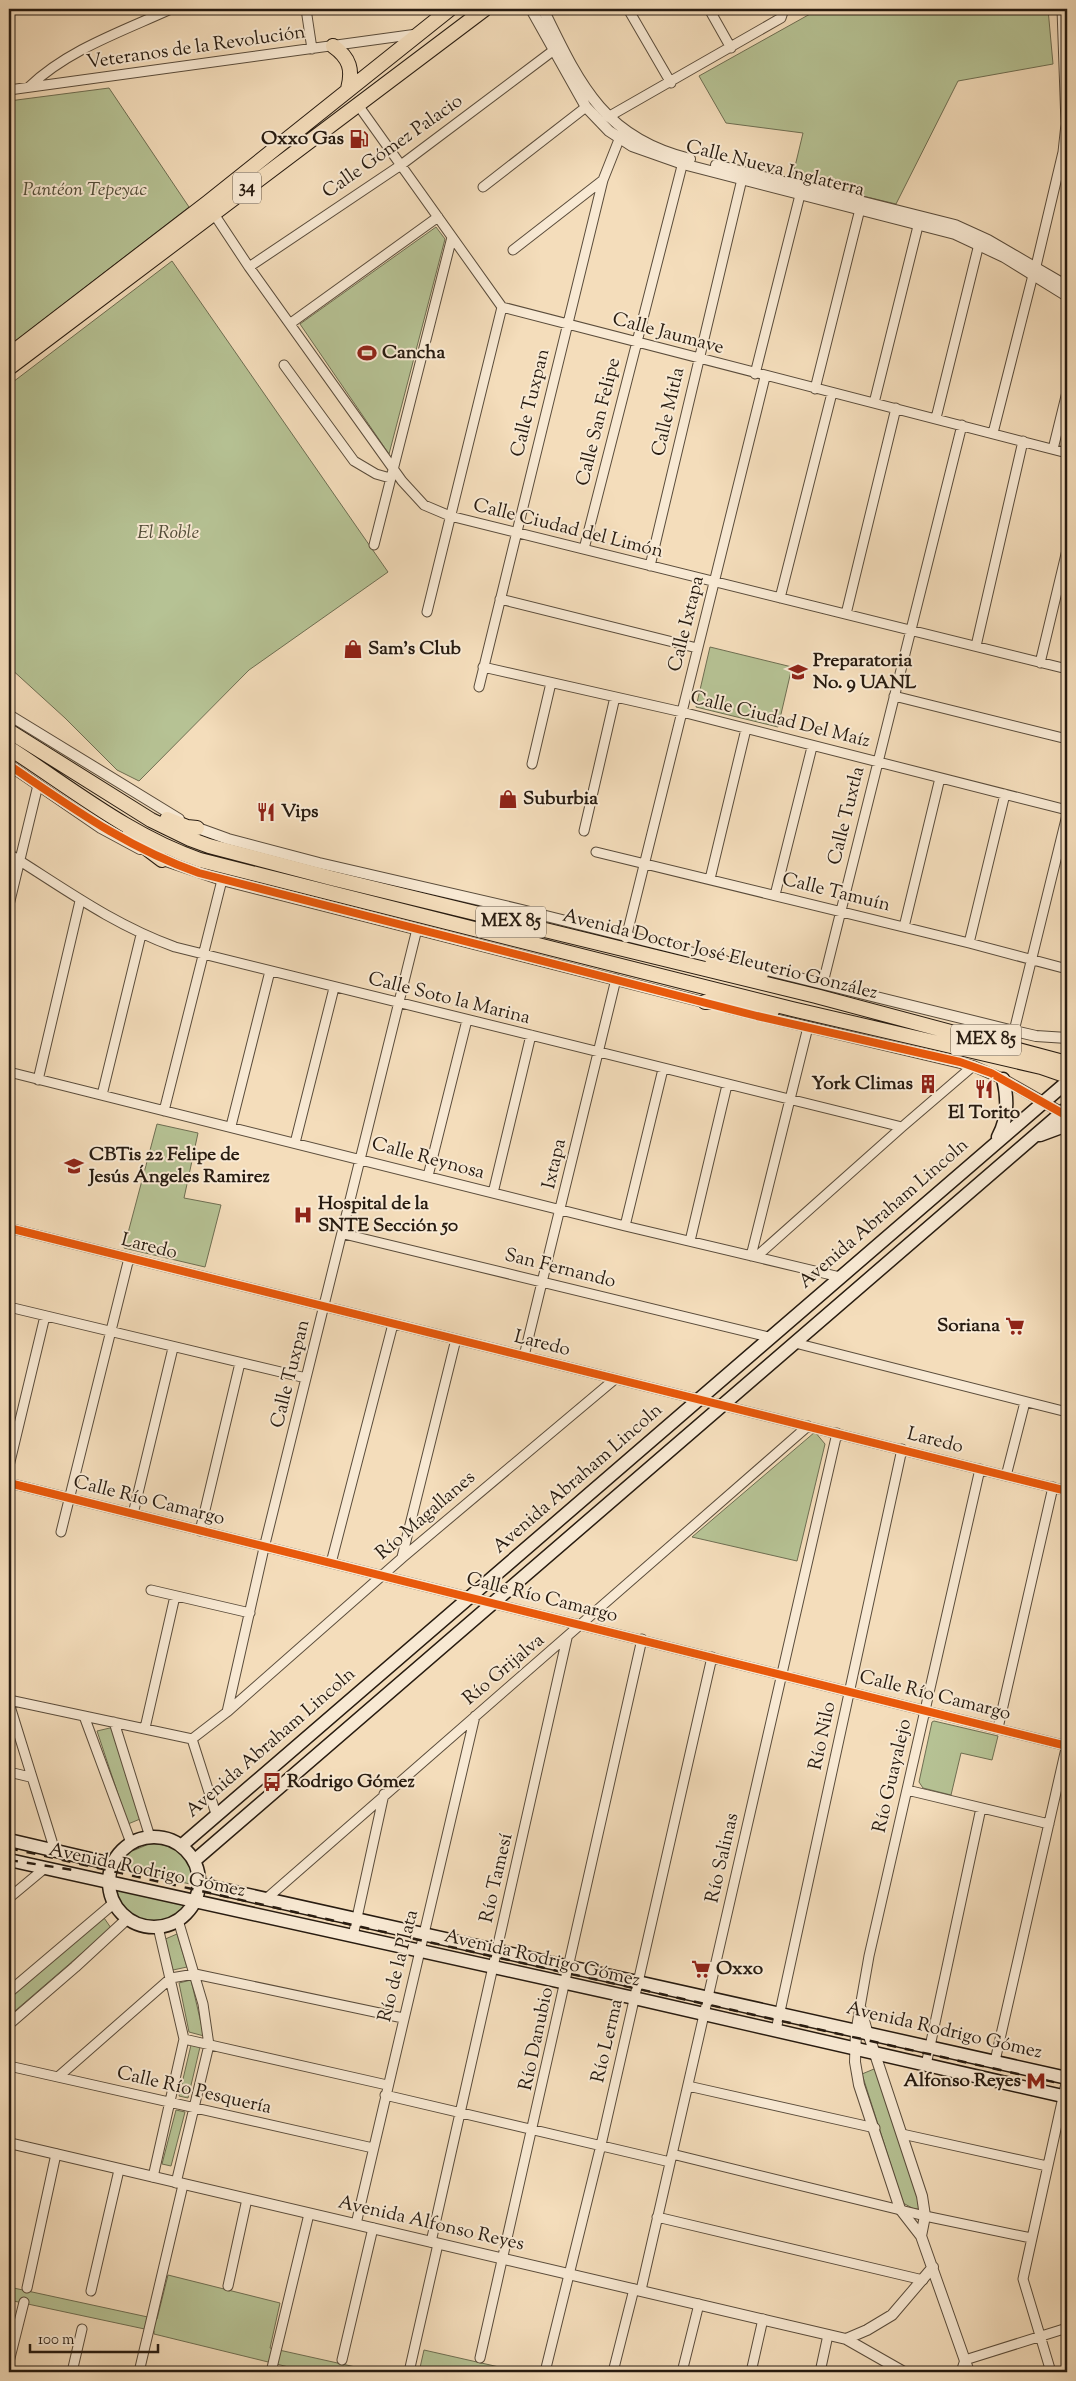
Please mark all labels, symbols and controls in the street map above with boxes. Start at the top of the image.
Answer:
street label: Veteranos de la Revolución [85,19,307,77]
street label: Calle Gómez Palacio [317,88,469,206]
place label: Oxxo Gas [261,126,345,153]
fuel station icon: Oxxo Gas [348,128,370,150]
street label: Calle Nueva Inglaterra [683,134,867,204]
road number: 34 [233,172,261,204]
park label: Pantéon Tepeyac [23,177,147,204]
street label: Calle Jaumave [609,306,727,362]
place label: Cancha [382,340,445,367]
sports icon: Cancha [356,342,378,364]
street label: Calle Tuxpan [505,346,557,460]
street label: Calle San Felipe [570,355,628,489]
street label: Calle Mitla [646,365,692,459]
street label: Calle Ciudad del Limón [470,492,666,566]
park label: El Roble [137,520,199,547]
street label: Calle Ixtapa [662,573,712,675]
place label: Sam's Club [368,636,461,663]
shop icon: Sam's Club [342,638,364,660]
place label: Preparatoria No. 9 UANL [813,648,917,697]
school or university icon: Preparatoria No. 9 UANL [787,661,809,683]
street label: Calle Ciudad Del Maíz [687,685,873,755]
street label: Calle Tuxtla [822,764,872,868]
place label: Suburbia [523,786,598,813]
shop icon: Suburbia [497,788,519,810]
place label: Vips [281,799,319,826]
restaurant icon: Vips [255,801,277,823]
street label: Calle Tamuín [779,867,893,919]
street label: Avenida Doctor José Eleuterio González [560,903,880,1007]
road number: MEX 85 [476,906,546,938]
street label: Calle Soto la Marina [365,966,533,1032]
road number: MEX 85 [951,1024,1021,1056]
place label: York Climas [812,1071,914,1098]
building icon: York Climas [917,1073,939,1095]
restaurant icon: El Torito [973,1078,995,1100]
place label: El Torito [948,1100,1021,1127]
street label: Calle Reynosa [369,1131,488,1187]
street label: Avenida Abraham Lincoln [793,1133,975,1295]
street label: Ixtapa [536,1136,574,1192]
place label: CBTis 22 Felipe de Jesús Ángeles Ramirez [87,1142,270,1191]
school or university icon: CBTis 22 Felipe de Jesús Ángeles Ramirez [63,1155,85,1177]
place label: Hospital de la SNTE Sección 50 [318,1191,458,1240]
hospital icon: Hospital de la SNTE Sección 50 [292,1204,314,1226]
street label: Laredo [118,1227,180,1267]
street label: San Fernando [502,1242,618,1296]
place label: Soriana [937,1313,1000,1340]
supermarket icon: Soriana [1004,1315,1026,1337]
street label: Calle Tuxpan [265,1317,317,1431]
street label: Laredo [511,1324,573,1364]
street label: Avenida Abraham Lincoln [487,1398,669,1560]
street label: Laredo [904,1421,966,1461]
street label: Río Magallanes [370,1465,482,1567]
street label: Calle Río Camargo [70,1469,228,1533]
street label: Calle Río Camargo [463,1566,621,1630]
street label: Río Grijalva [457,1628,551,1712]
street label: Avenida Abraham Lincoln [180,1662,362,1824]
street label: Calle Río Camargo [856,1664,1014,1728]
street label: Río Nilo [803,1699,843,1773]
street label: Río Guayalejo [867,1716,919,1836]
place label: Rodrigo Gómez [287,1769,415,1796]
bus stop icon: Rodrigo Gómez [261,1771,283,1793]
street label: Río Salinas [700,1810,746,1906]
street label: Río Tamesí [474,1831,520,1925]
street label: Avenida Rodrigo Gómez [46,1837,248,1905]
street label: Río de la Plata [372,1907,426,2025]
street label: Avenida Rodrigo Gómez [441,1923,643,1995]
place label: Oxxo [716,1956,764,1983]
supermarket icon: Oxxo [690,1958,712,1980]
street label: Río Danubio [513,1985,561,2093]
street label: Avenida Rodrigo Gómez [843,1995,1045,2067]
street label: Río Lerma [585,1996,631,2086]
street label: Calle Río Pesquería [114,2060,274,2122]
place label: Alfonso Reyes [903,2068,1022,2095]
metro station icon: Alfonso Reyes [1025,2070,1047,2092]
street label: Avenida Alfonso Reyes [335,2189,527,2259]
scale bar [30,2321,158,2353]
text: 100 m [38,2330,75,2351]

